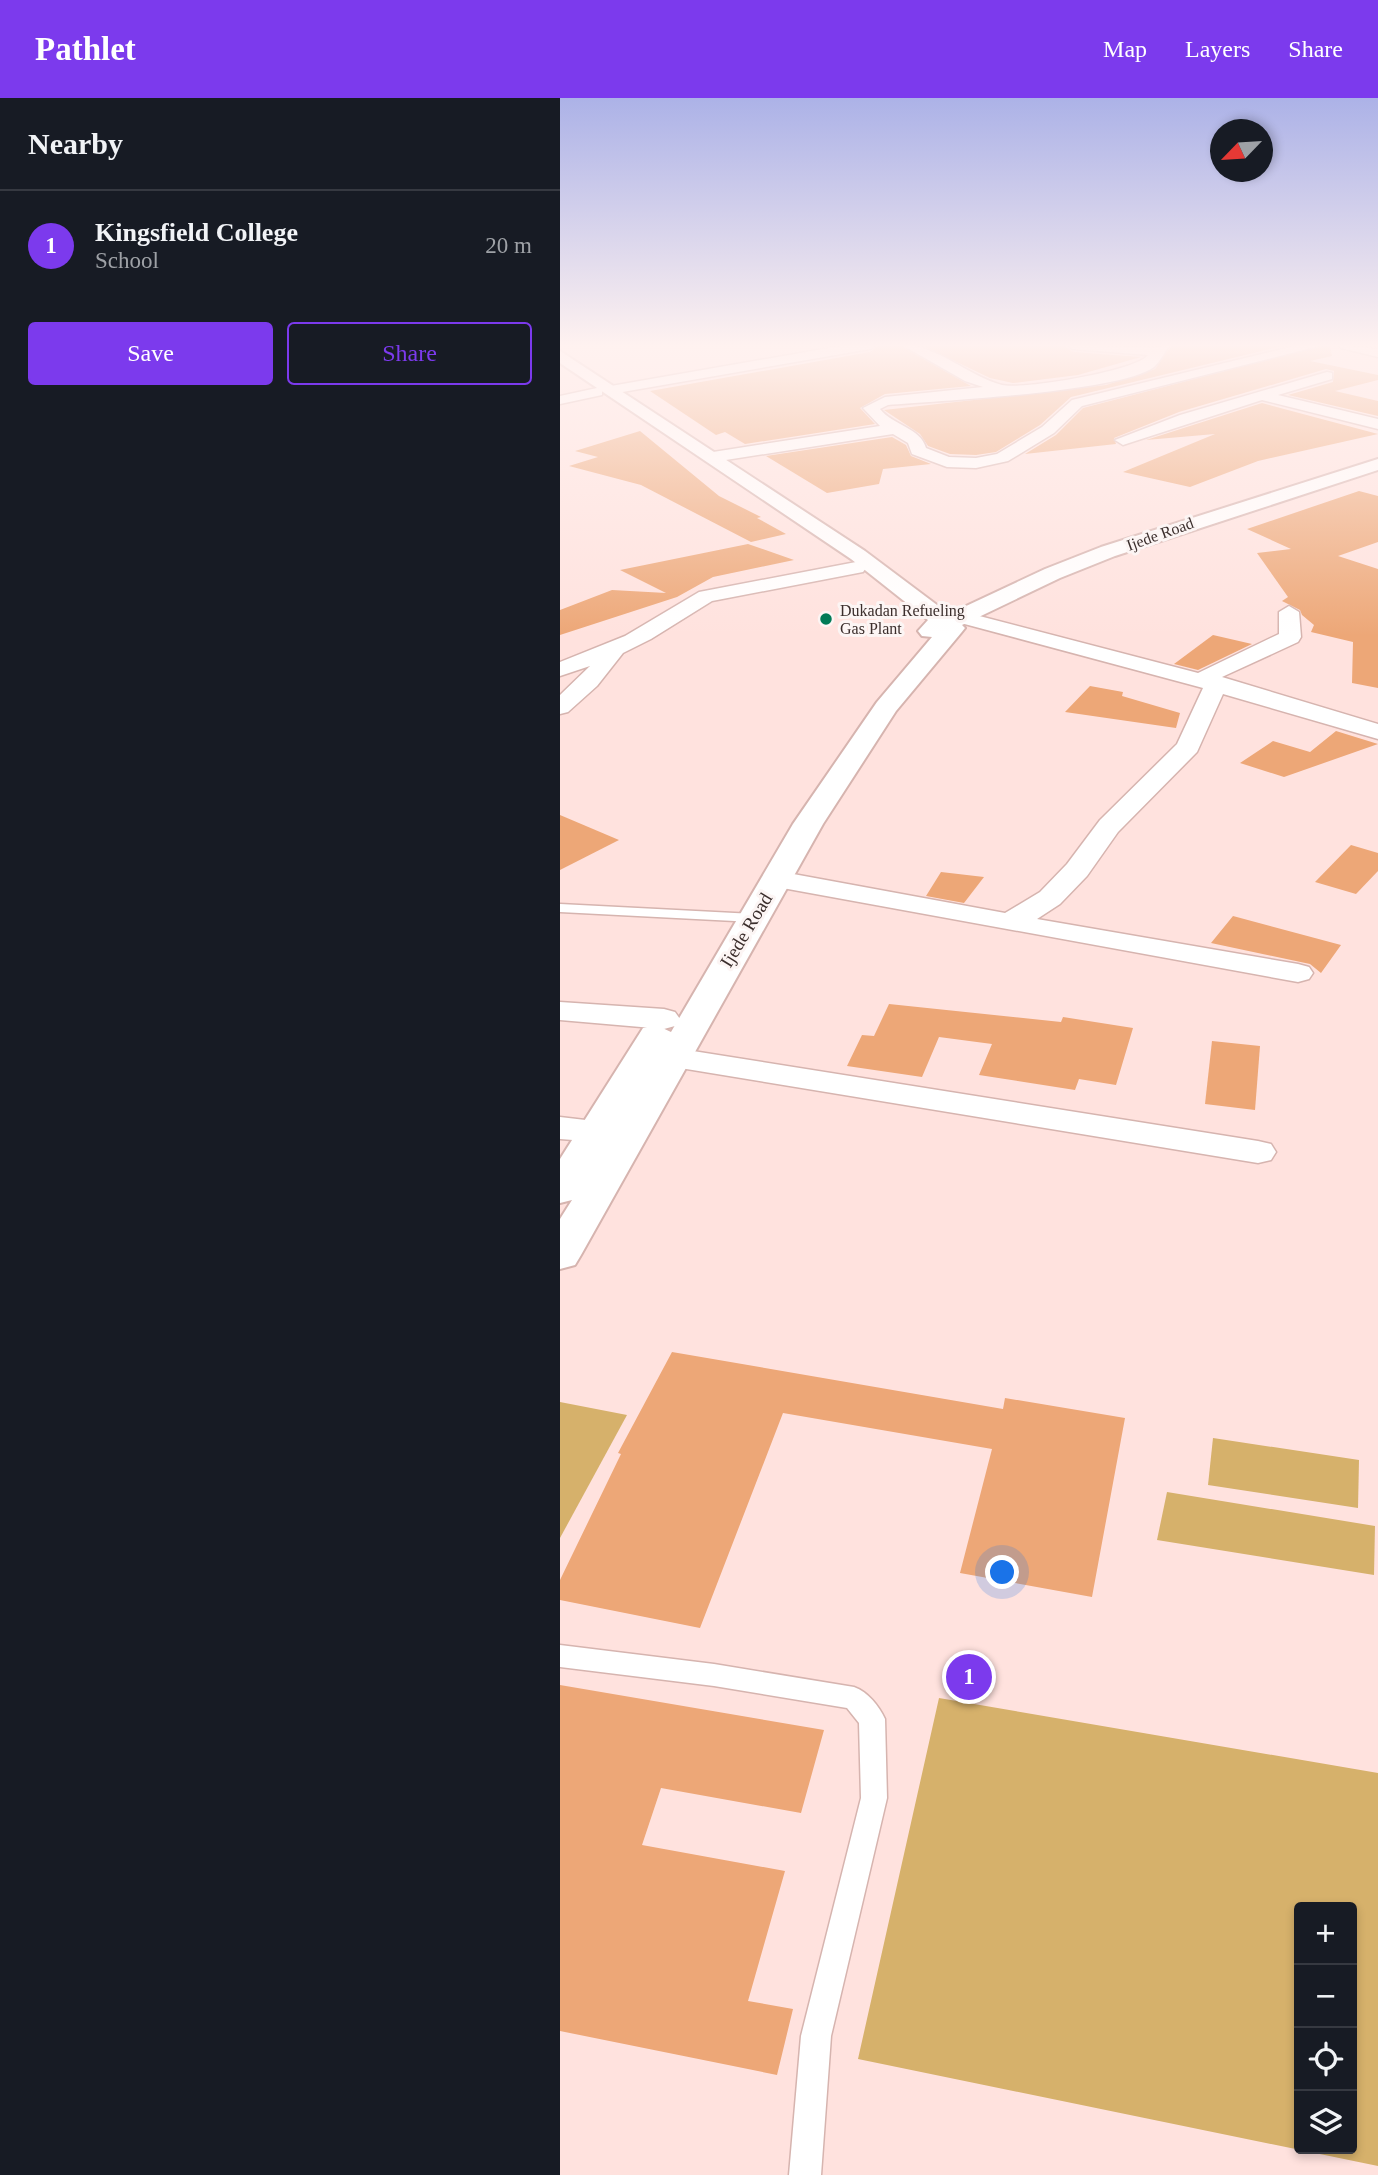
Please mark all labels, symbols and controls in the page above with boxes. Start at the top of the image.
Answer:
text: Pathlet [35,31,136,67]
text: Map [1103,36,1147,62]
text: Layers [1185,36,1250,62]
text: Share [1288,36,1343,62]
north arrow [1210,119,1273,182]
text: Nearby [28,127,123,160]
text: Kingsfield College [95,218,298,247]
text: 1 [45,233,57,258]
text: 20 m [485,233,532,258]
text: School [95,248,159,273]
button: Save [28,322,273,385]
button: Share [287,322,532,385]
street label: Ijede Road [1124,514,1196,555]
place label: Dukadan Refueling Gas Plant [840,602,965,637]
marker: Dukadan Refueling Gas Plant [818,611,834,627]
street label: Ijede Road [716,889,777,971]
your location [985,1555,1019,1589]
pin: 1 [946,1651,992,1703]
map controls [1294,1902,1357,2154]
button: + [1294,1902,1357,1965]
button: − [1294,1965,1357,2028]
button: locate [1294,2028,1357,2091]
button: layers [1294,2091,1357,2154]

